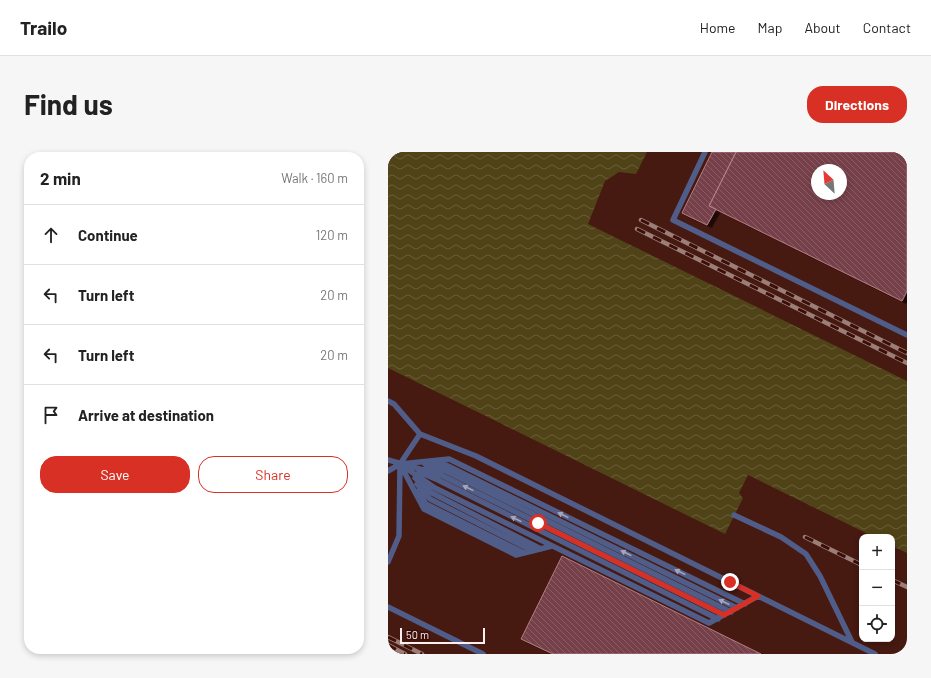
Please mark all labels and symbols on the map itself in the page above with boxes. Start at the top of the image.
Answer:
north arrow [811,164,847,200]
one-way arrow [462,485,474,491]
one-way arrow [557,512,569,518]
route start [529,514,547,532]
one-way arrow [510,516,521,522]
one-way arrow [620,550,632,556]
one-way arrow [674,569,686,575]
route end [721,573,739,591]
one-way arrow [719,599,730,605]
scale bar [400,626,485,645]

